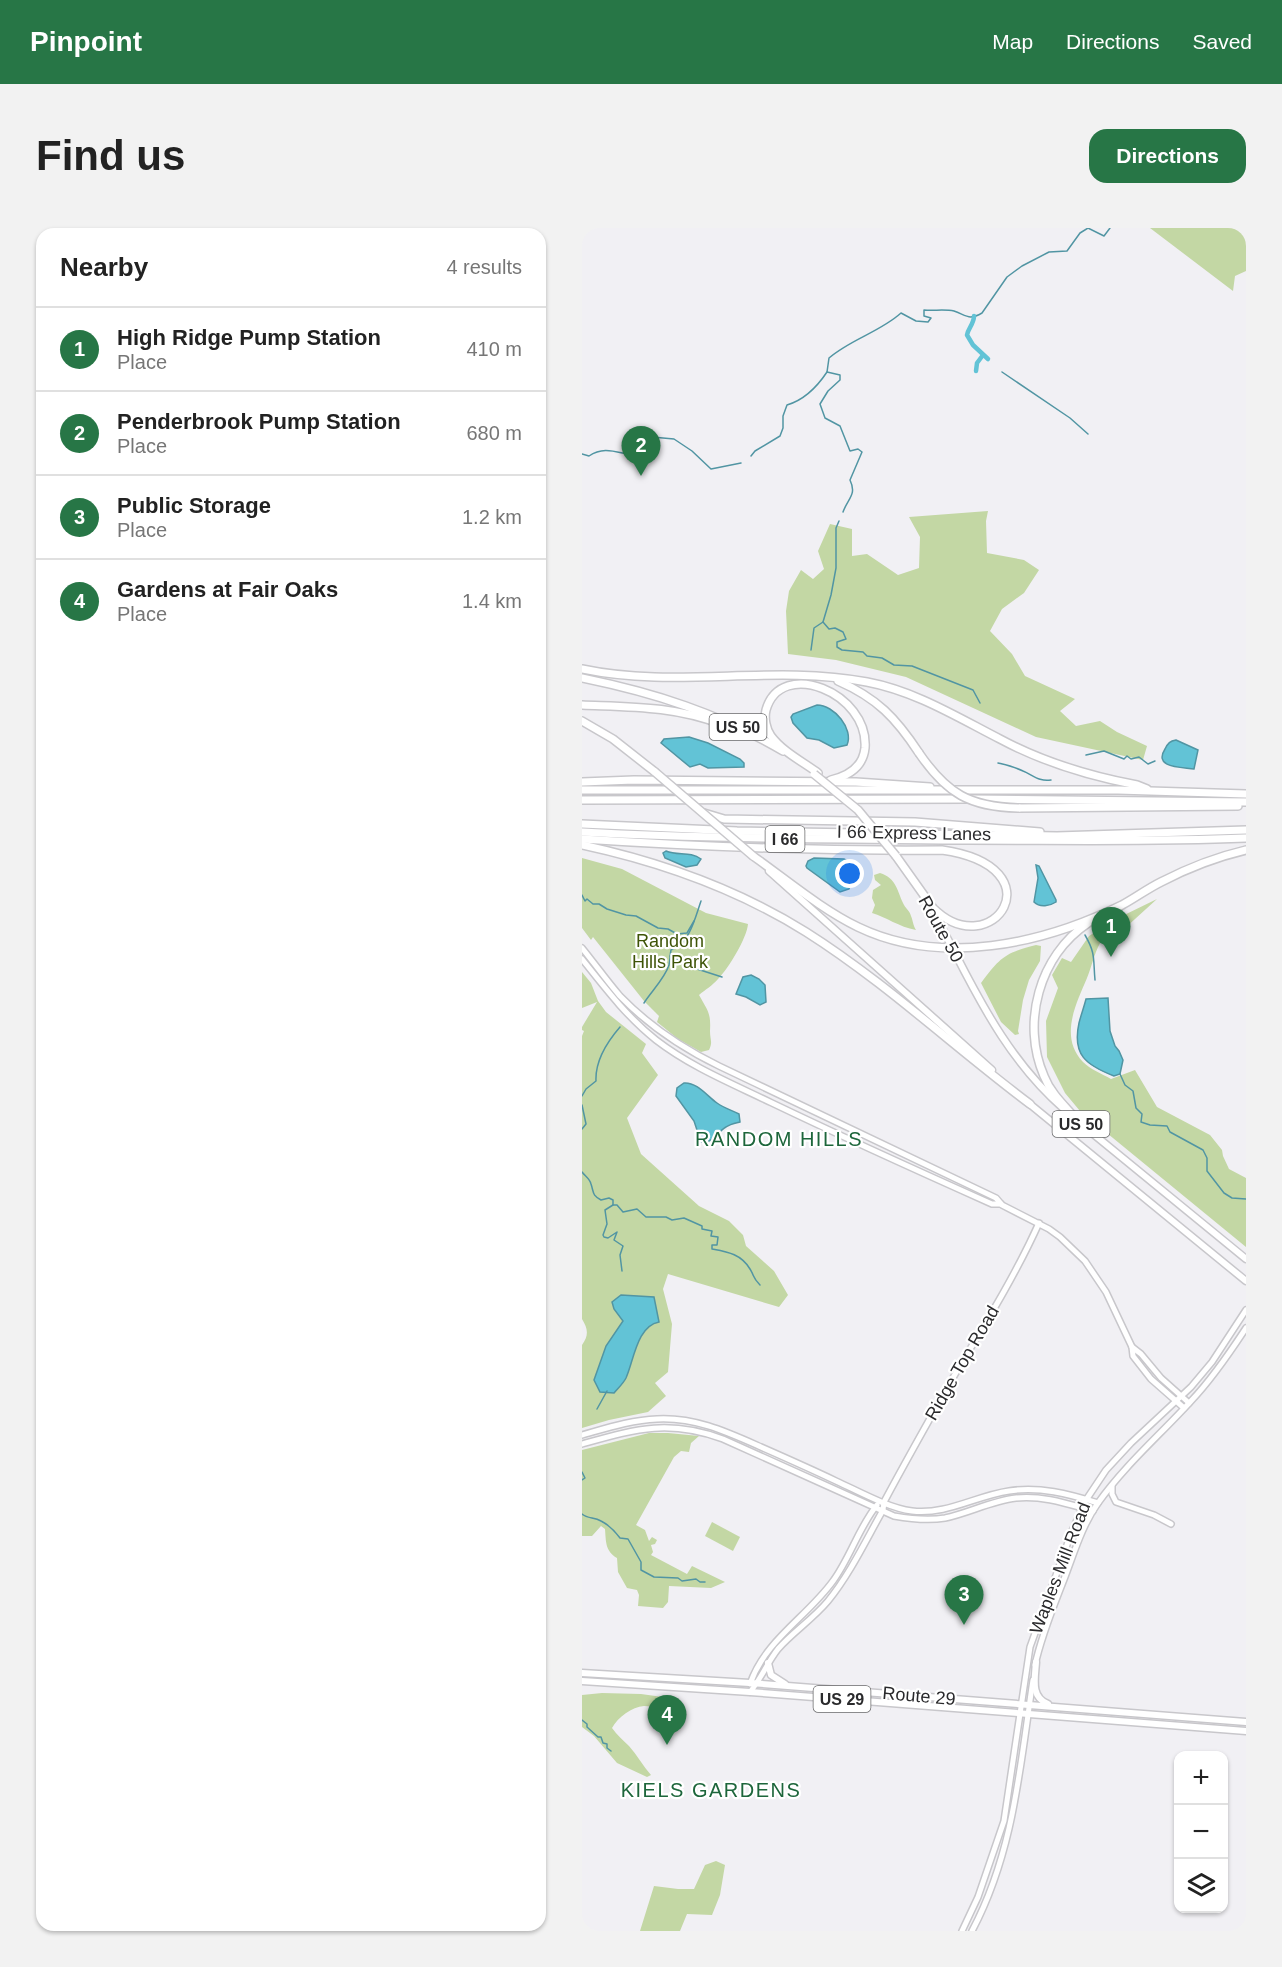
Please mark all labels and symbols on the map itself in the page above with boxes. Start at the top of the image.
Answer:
pin: 2 [622,426,660,476]
road number: US 50 [710,714,766,740]
street label: I 66 Express Lanes [837,822,991,844]
road number: I 66 [766,826,804,852]
your location [835,859,864,888]
street label: Route 50 [915,892,967,966]
pin: 1 [1092,908,1130,957]
park label: Random Hills Park [632,931,709,972]
road number: US 50 [1052,1111,1110,1137]
district label: RANDOM HILLS [695,1128,863,1150]
street label: Ridge Top Road [921,1302,1003,1424]
street label: Waples Mill Road [1026,1499,1094,1637]
pin: 3 [944,1576,983,1625]
street label: Route 29 [882,1683,956,1709]
road number: US 29 [814,1686,870,1712]
pin: 4 [648,1696,686,1745]
district label: KIELS GARDENS [621,1779,801,1801]

